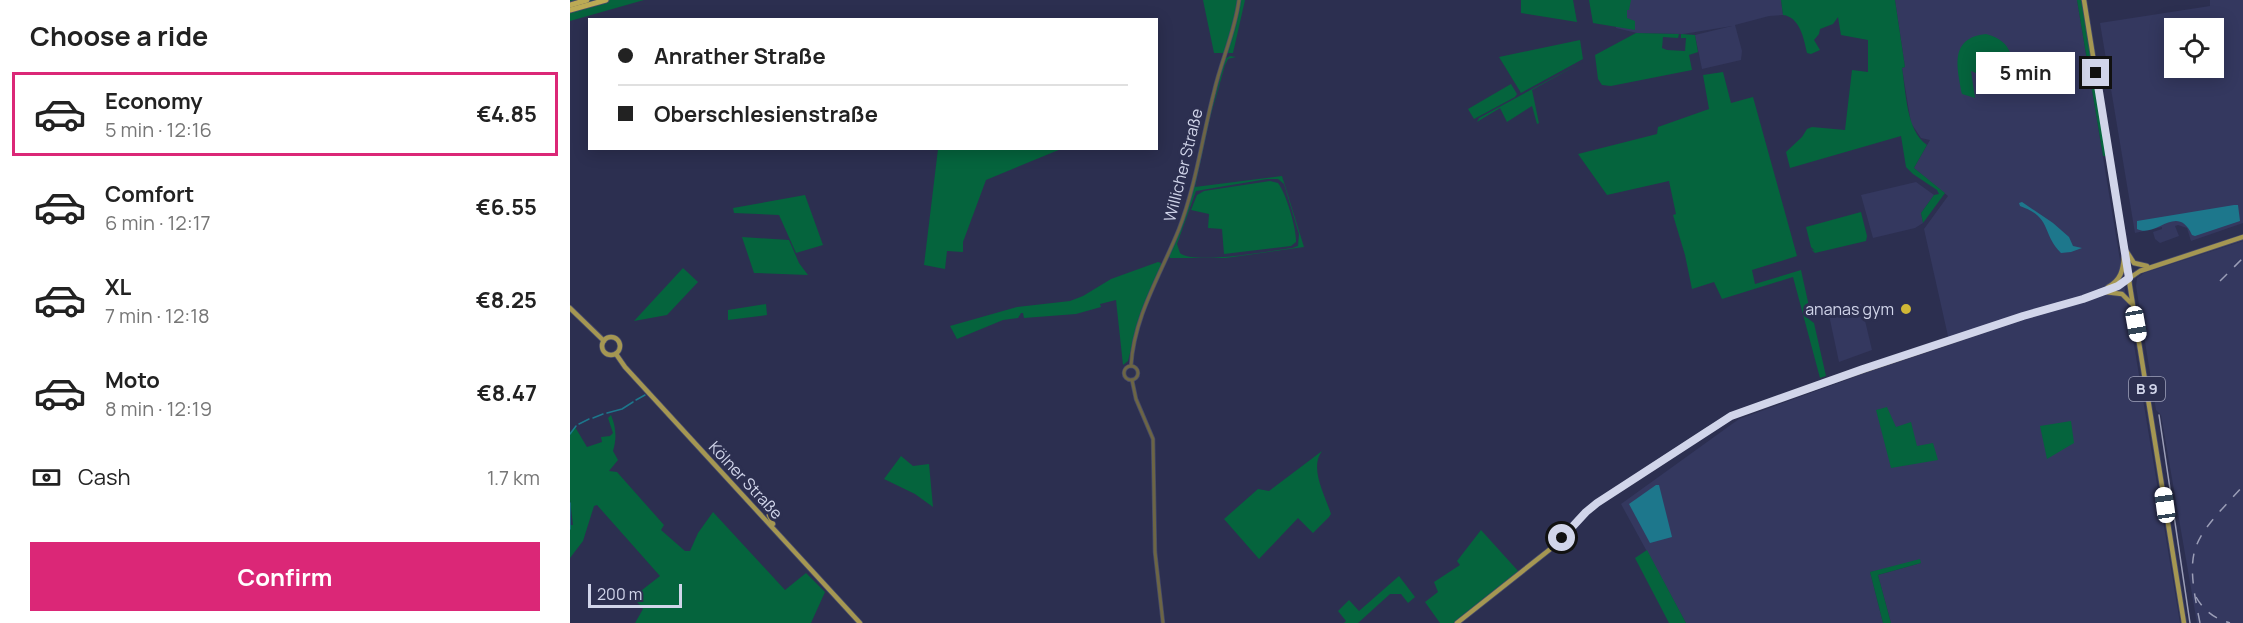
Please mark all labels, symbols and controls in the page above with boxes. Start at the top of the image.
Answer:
text: Choose a ride [30,17,208,54]
map controls [2164,18,2224,78]
button: locate [2164,18,2224,78]
text: Anrather Straße [654,41,826,71]
callout: 5 min [1976,52,2075,94]
text: 5 min [2000,59,2051,86]
route end [2082,59,2109,86]
text: Economy [105,86,203,116]
icon: car [33,87,87,141]
text: €4.85 [476,99,537,129]
text: Oberschlesienstraße [654,99,878,129]
street label: Willicher Straße [1158,106,1208,224]
text: 5 min · 12:16 [105,116,212,143]
text: Comfort [105,179,194,209]
icon: car [33,180,87,234]
text: €6.55 [476,192,537,222]
text: 6 min · 12:17 [105,209,210,236]
text: XL [105,272,131,302]
icon: car [33,273,87,327]
text: €8.25 [476,285,537,315]
place label: ananas gym [1805,298,1894,320]
text: 7 min · 12:18 [105,302,210,329]
marker: ananas gym [1899,302,1913,316]
car [2124,305,2148,343]
text: Moto [105,365,160,395]
icon: car [33,366,87,420]
road number: B 9 [2129,377,2165,401]
text: €8.47 [477,378,537,408]
text: 8 min · 12:19 [105,395,212,422]
street label: Kölner Straße [704,436,788,524]
icon: cash [30,461,63,494]
text: Cash [78,462,131,492]
text: 1.7 km [487,464,540,491]
car [2154,486,2176,524]
route start [1548,524,1575,551]
button: Confirm [30,542,540,611]
scale bar [588,581,682,608]
text: 200 m [597,583,642,605]

